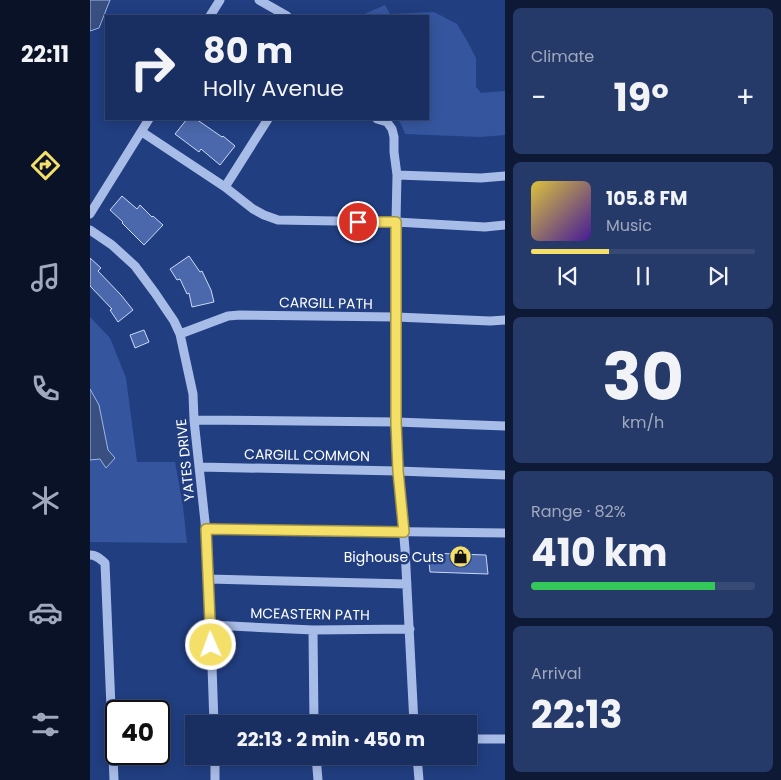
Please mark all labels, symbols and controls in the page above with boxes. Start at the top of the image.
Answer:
text: 80 m [203,26,293,75]
icon: right [120,35,185,100]
text: 22:11 [21,39,69,70]
text: Climate [531,45,594,68]
text: 19° [614,71,669,124]
text: Holly Avenue [203,73,344,104]
text: − [531,78,546,117]
text: + [736,78,755,117]
icon: directions [28,148,63,183]
text: 105.8 FM [606,185,687,212]
pin [337,201,379,243]
icon: arrive [344,208,372,236]
text: Music [606,214,652,237]
icon: music [28,260,63,295]
icon: previous [554,262,582,290]
icon: pause [629,262,657,290]
icon: next [704,262,732,290]
street label: CARGILL PATH [279,292,373,314]
text: 30 [602,332,684,423]
icon: phone [28,371,63,406]
text: km/h [622,411,664,434]
street label: YATES DRIVE [171,418,199,502]
street label: CARGILL COMMON [244,444,370,466]
icon: climate [28,483,63,518]
text: Range · 82% [531,500,626,523]
text: 410 km [531,526,668,579]
shop icon: Bighouse Cuts [448,545,472,569]
place label: Bighouse Cuts [344,547,444,567]
icon: car [28,595,63,630]
street label: MCEASTERN PATH [250,603,370,625]
position arrow [184,618,236,670]
text: Arrival [531,662,581,685]
text: 22:13 [531,688,622,741]
speed limit sign: 40 [105,700,170,765]
icon: filters [28,707,63,742]
text: 22:13 · 2 min · 450 m [237,726,425,753]

